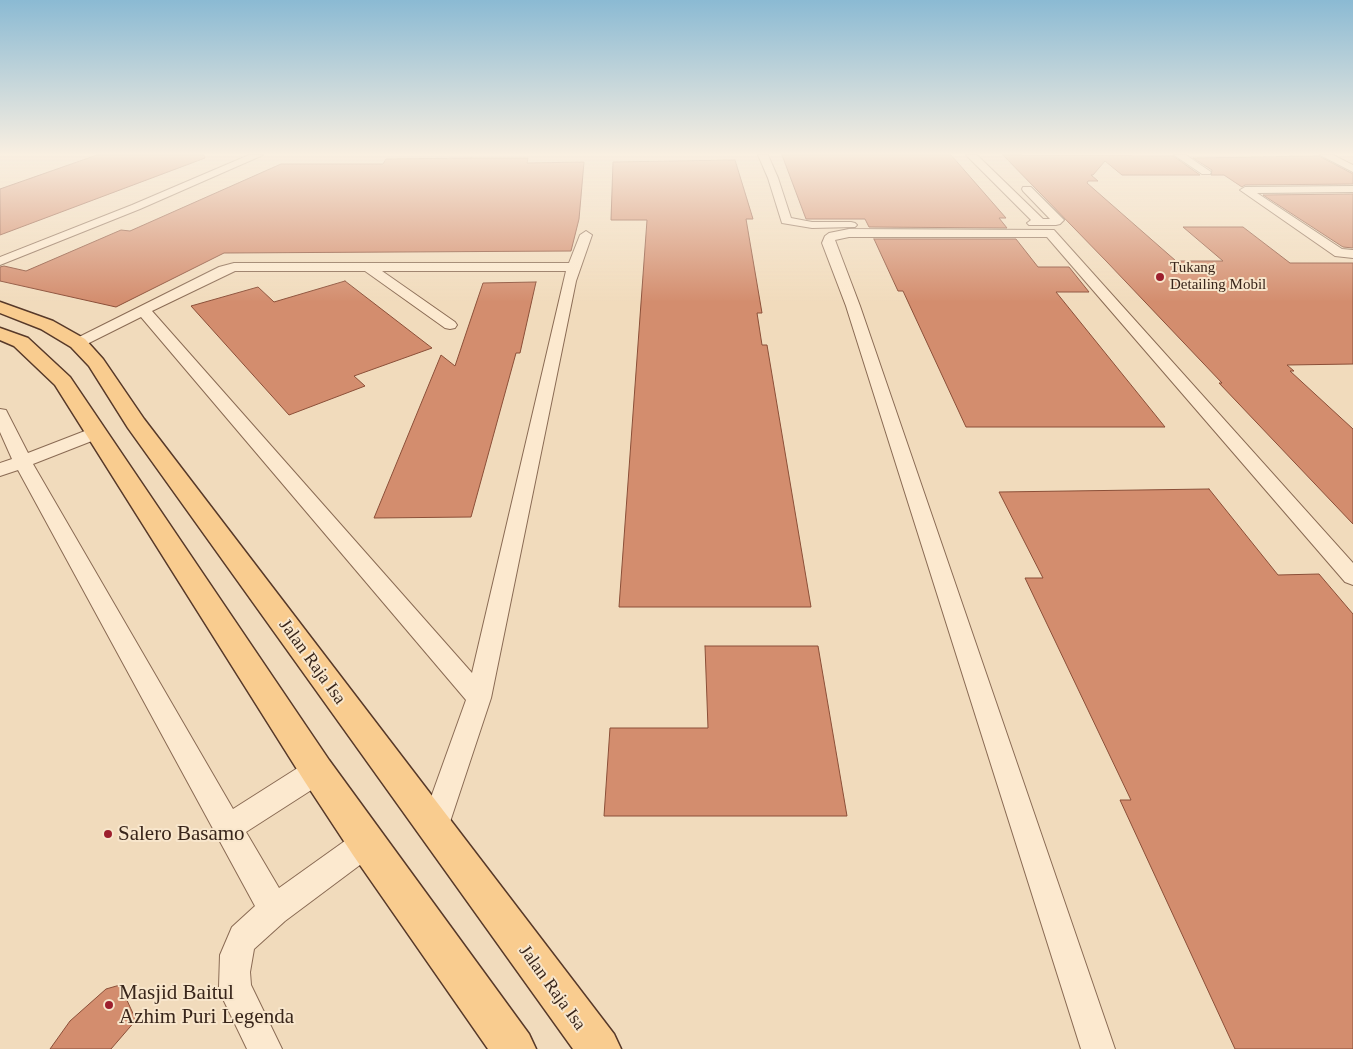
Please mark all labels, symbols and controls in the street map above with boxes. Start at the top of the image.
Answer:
place label: Tukang Detailing Mobil [1170,259,1266,294]
marker: Tukang Detailing Mobil [1154,271,1166,283]
street label: Jalan Raja Isa [274,615,350,709]
place label: Salero Basamo [118,821,245,847]
marker: Salero Basamo [102,828,114,840]
street label: Jalan Raja Isa [514,941,590,1035]
place label: Masjid Baitul Azhim Puri Legenda [119,980,294,1030]
marker: Masjid Baitul Azhim Puri Legenda [103,999,115,1011]

